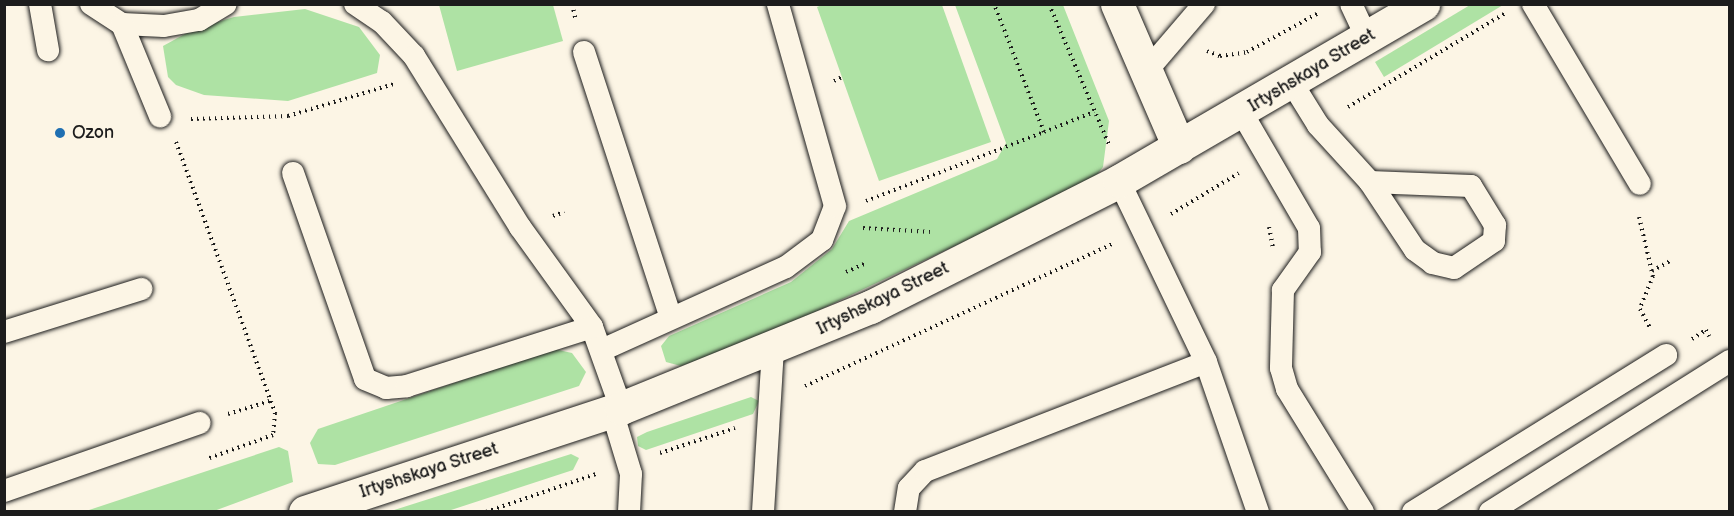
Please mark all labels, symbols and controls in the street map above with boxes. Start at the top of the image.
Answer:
street label: Irtyshskaya Street [1245,25,1379,117]
place label: Ozon [72,122,114,144]
marker: Ozon [53,126,67,140]
street label: Irtyshskaya Street [813,258,953,340]
street label: Irtyshskaya Street [357,438,501,504]

